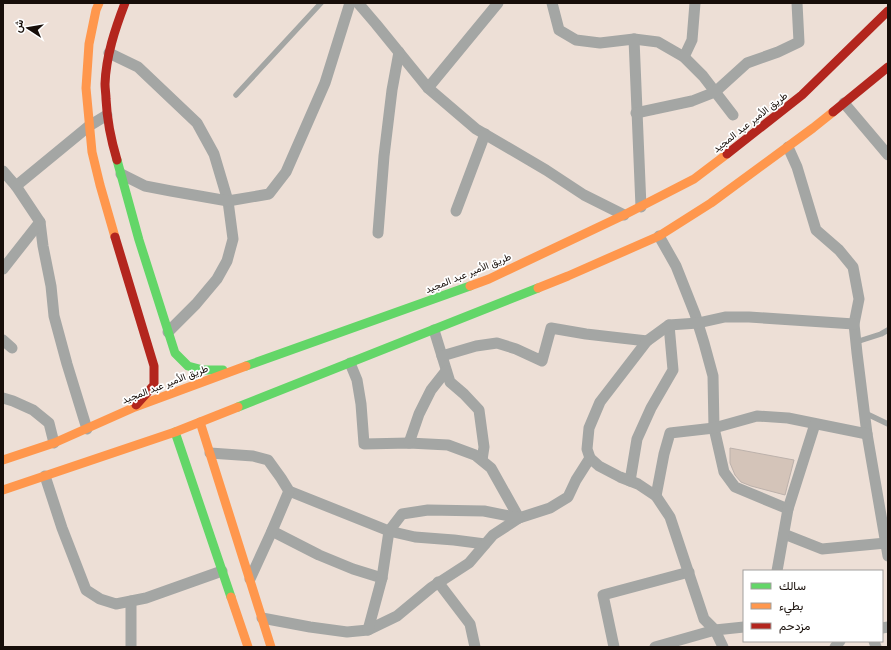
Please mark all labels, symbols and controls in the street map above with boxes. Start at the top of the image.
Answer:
north arrow [8,8,48,48]
text: ش [11,18,26,34]
street label: طريق الأمير عبد المجيد [711,89,790,155]
street label: طريق الأمير عبد المجيد [424,251,513,296]
street label: طريق الأمير عبد المجيد [120,362,210,406]
legend [743,570,883,642]
text: سالك [779,579,806,593]
text: بطيء [779,599,803,616]
text: مزدحم [779,619,810,634]

